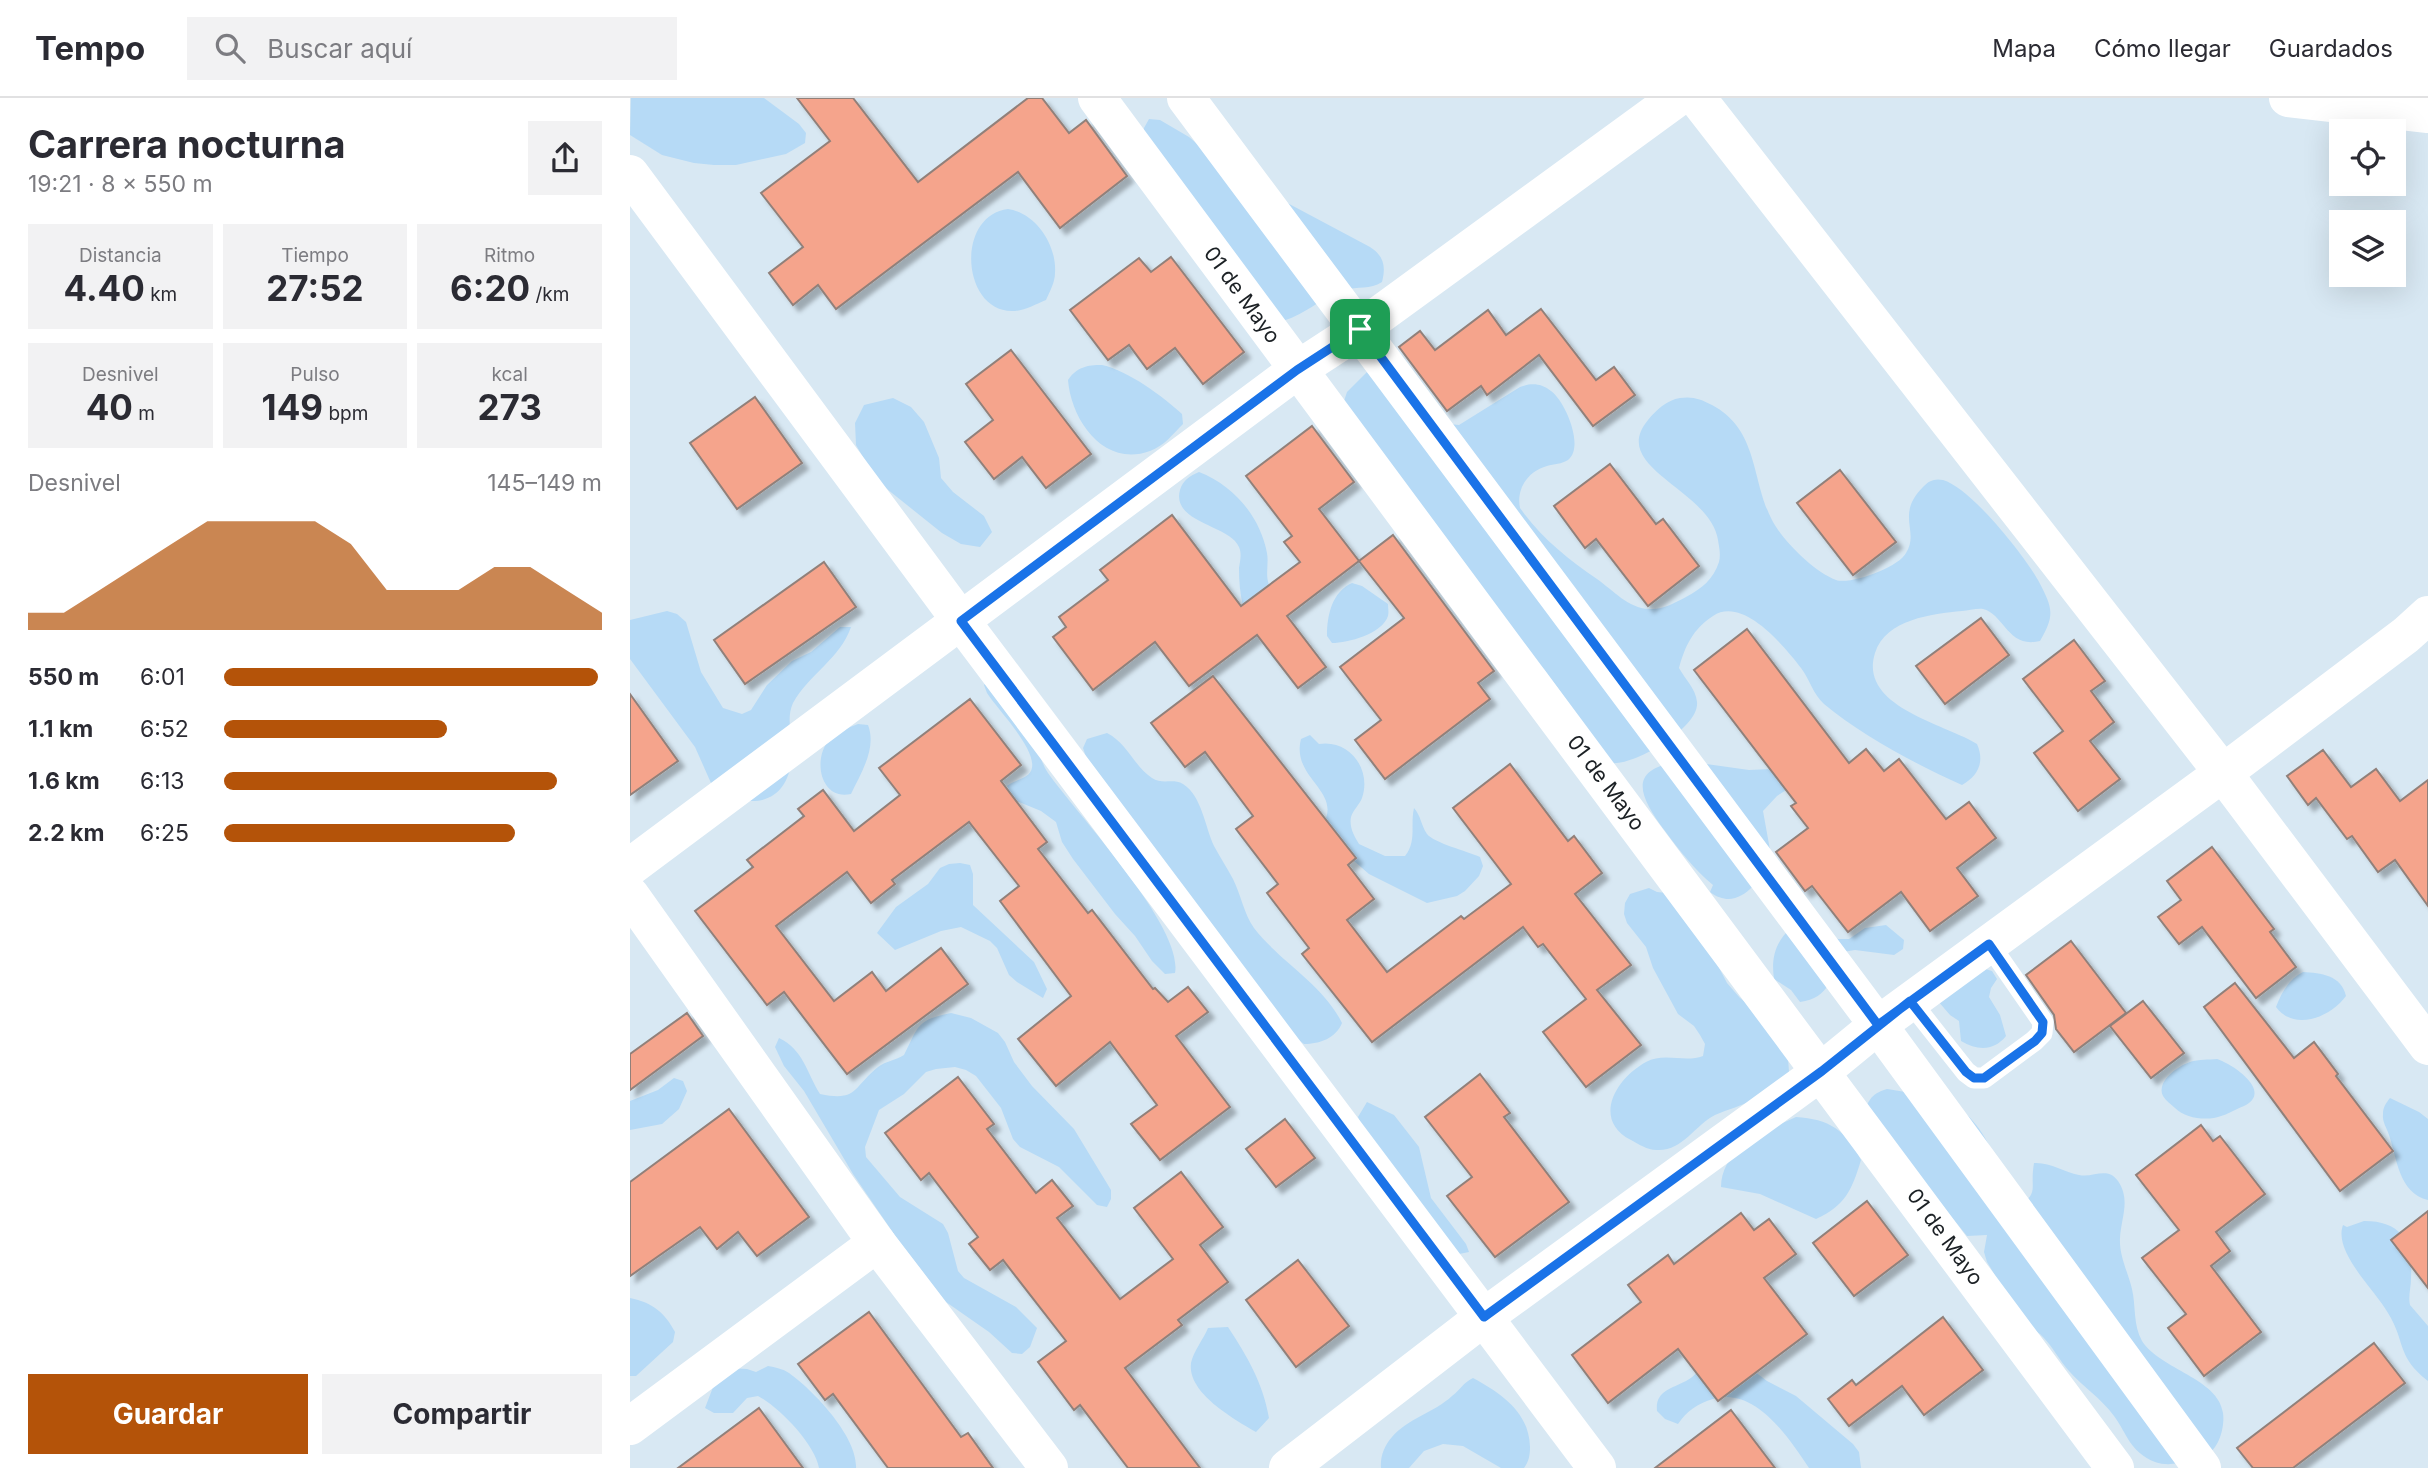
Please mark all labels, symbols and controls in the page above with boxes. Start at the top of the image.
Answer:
search box [187,17,677,80]
text: Tempo [35,28,145,68]
icon: search [211,29,249,67]
text: Buscar aquí [267,33,412,64]
text: Mapa [1992,34,2056,63]
text: Cómo llegar [2094,34,2231,63]
text: Guardados [2269,34,2393,63]
map controls [2329,119,2406,287]
button: locate [2329,119,2406,196]
text: Carrera nocturna [28,121,346,167]
button: share [528,121,602,195]
text: 19:21 · 8 × 550 m [28,170,213,198]
button: layers [2329,210,2406,287]
street label: 01 de Mayo [1199,242,1286,348]
text: Distancia [79,244,162,267]
text: Tiempo [281,244,349,267]
text: Ritmo [484,244,535,267]
text: 4.40 [63,267,145,309]
text: 27:52 [266,267,364,309]
text: 6:20 [450,267,530,309]
text: km [145,283,177,306]
text: /km [530,283,569,306]
pin [1330,299,1390,359]
icon: arrive [1341,310,1379,348]
text: Desnivel [82,363,159,386]
text: Pulso [290,363,340,386]
text: kcal [492,363,528,386]
text: 40 [86,386,133,428]
text: 149 [262,386,323,428]
text: 273 [477,386,542,428]
text: m [133,402,155,425]
text: bpm [323,402,368,425]
text: Desnivel [28,469,121,497]
text: 145–149 m [487,469,602,497]
text: 550 m [28,663,99,691]
text: 6:01 [140,663,185,691]
text: 1.1 km [28,715,93,743]
text: 6:52 [140,715,189,743]
street label: 01 de Mayo [1562,730,1650,835]
text: 1.6 km [28,767,100,795]
text: 6:13 [140,767,184,795]
text: 2.2 km [28,819,104,847]
text: 6:25 [140,819,189,847]
street label: 01 de Mayo [1902,1184,1989,1290]
button: Guardar [28,1374,308,1454]
button: Compartir [322,1374,602,1454]

